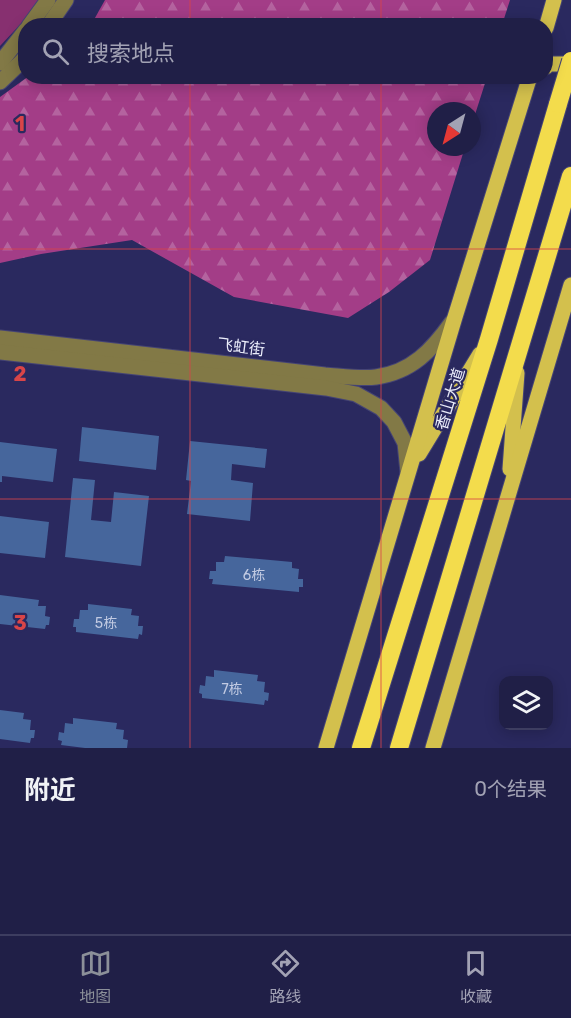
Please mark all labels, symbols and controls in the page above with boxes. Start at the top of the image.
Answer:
search box [18,18,553,84]
icon: search [39,35,72,68]
text: 搜索地点 [87,40,175,67]
north arrow [427,102,481,156]
text: 1 [15,112,25,136]
street label: 飞虹街 [216,335,266,359]
text: 2 [14,362,27,386]
street label: 香山大道 [432,366,468,432]
house number: 6栋 [243,567,265,584]
text: 3 [13,611,27,635]
house number: 5栋 [95,615,117,632]
map controls [499,676,553,730]
button: layers [499,676,553,730]
house number: 7栋 [221,681,243,698]
text: 附近 [24,775,76,806]
text: 0个结果 [474,777,547,801]
tab: 地图 [79,947,112,1007]
tab: 路线 [269,947,302,1007]
tab: 收藏 [459,947,492,1007]

